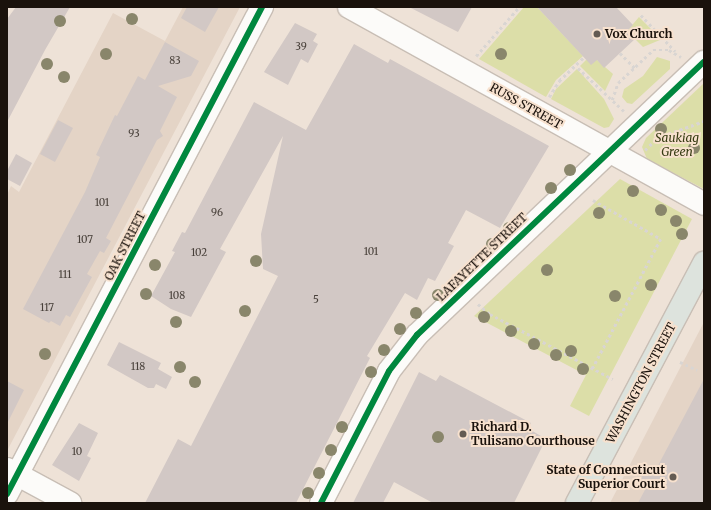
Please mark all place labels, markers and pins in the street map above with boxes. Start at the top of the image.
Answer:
place label: Vox Church [605,27,672,41]
marker: Vox Church [592,29,602,39]
place label: Richard D. Tulisano Courthouse [471,420,595,448]
marker: Richard D. Tulisano Courthouse [458,429,468,439]
place label: State of Connecticut Superior Court [546,463,665,491]
marker: State of Connecticut Superior Court [668,472,678,482]

